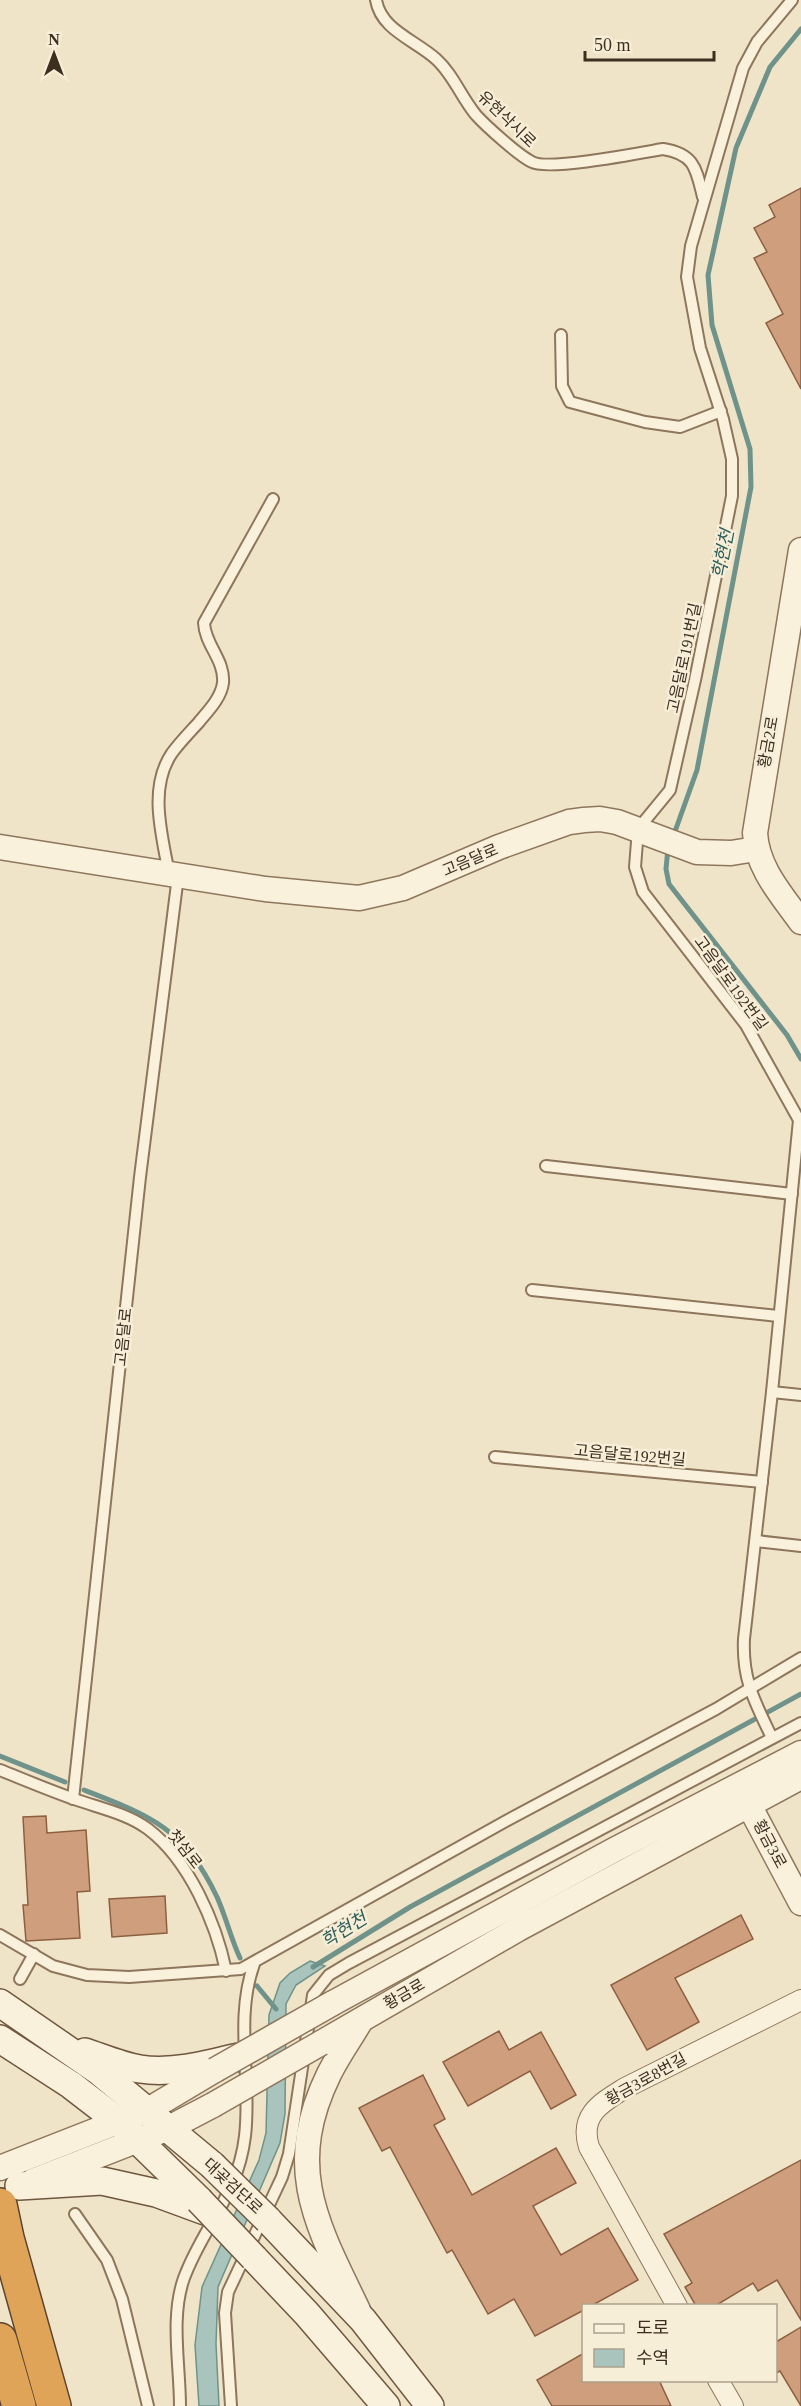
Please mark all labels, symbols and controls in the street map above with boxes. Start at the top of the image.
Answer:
north arrow [24,24,84,84]
scale bar [585,24,714,62]
text: N [48,31,60,48]
text: 50 m [594,35,631,55]
street label: 유현삭시로 [475,87,540,151]
water label: 학현천 [708,525,738,580]
street label: 고음달로191번길 [664,601,704,715]
street label: 황금2로 [755,715,781,769]
street label: 고음달로 [440,841,501,879]
street label: 고음달로192번길 [691,933,771,1033]
street label: 고음달로 [111,1307,135,1367]
street label: 고음달로192번길 [573,1442,687,1468]
street label: 황금3로 [750,1817,790,1871]
street label: 첫섬로 [165,1826,205,1872]
water label: 학현천 [318,1907,372,1952]
street label: 황금로 [381,1975,428,2012]
street label: 황금3로8번길 [603,2050,689,2108]
street label: 대곶검단로 [200,2155,266,2218]
legend [582,2304,777,2382]
text: 도로 [636,2318,669,2338]
text: 수역 [636,2348,669,2368]

